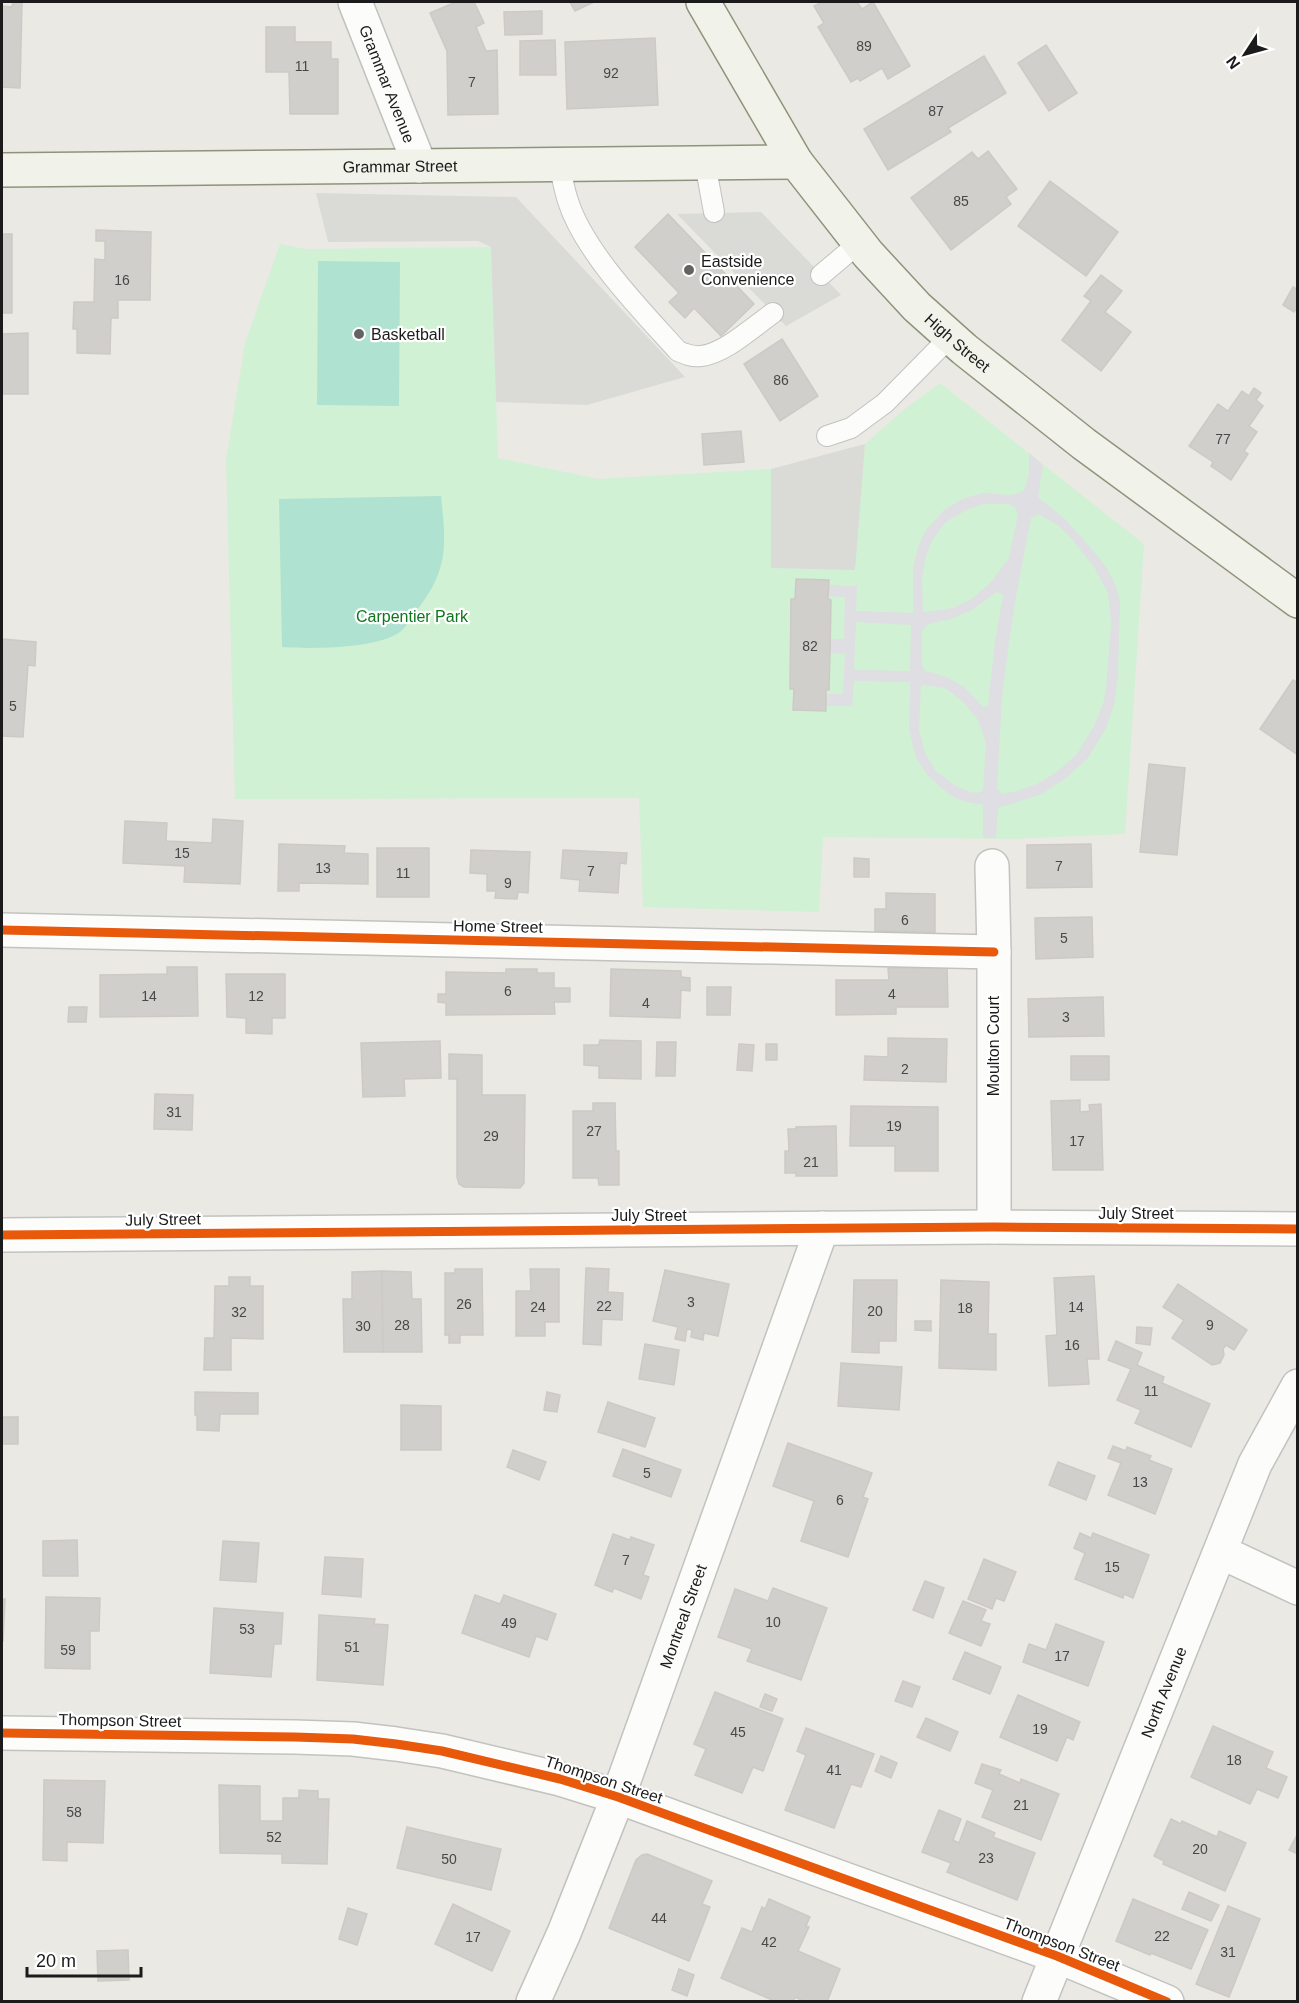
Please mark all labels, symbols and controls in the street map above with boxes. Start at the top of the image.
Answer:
street label: Grammar Avenue [356,23,418,145]
north arrow [1215,24,1275,84]
house number: 89 [856,38,872,54]
text: N [1223,53,1244,72]
house number: 11 [295,58,309,74]
house number: 92 [603,65,619,81]
house number: 7 [468,74,476,90]
house number: 87 [928,103,944,119]
street label: Grammar Street [343,157,458,176]
house number: 85 [953,193,969,209]
place label: Eastside Convenience [701,253,795,288]
marker: Eastside Convenience [682,263,696,277]
house number: 16 [114,272,130,288]
street label: High Street [921,310,994,376]
place label: Basketball [371,326,445,343]
marker: Basketball [352,327,366,341]
house number: 86 [773,372,789,388]
house number: 77 [1215,431,1231,447]
park label: Carpentier Park [356,608,469,625]
house number: 82 [802,638,818,654]
house number: 5 [9,698,17,714]
house number: 15 [174,845,190,861]
house number: 7 [1055,858,1063,874]
house number: 13 [315,860,331,876]
house number: 7 [587,863,595,879]
house number: 11 [396,865,410,881]
house number: 9 [504,875,512,891]
house number: 6 [901,912,909,928]
street label: Home Street [453,917,544,936]
house number: 5 [1060,930,1068,946]
house number: 6 [504,983,512,999]
house number: 4 [888,986,896,1002]
house number: 14 [141,988,157,1004]
house number: 12 [248,988,264,1004]
house number: 4 [642,995,650,1011]
street label: Moulton Court [985,995,1002,1096]
house number: 3 [1062,1009,1070,1025]
house number: 2 [901,1061,909,1077]
house number: 31 [166,1104,182,1120]
house number: 19 [886,1118,902,1134]
house number: 27 [586,1123,602,1139]
house number: 29 [483,1128,499,1144]
house number: 17 [1069,1133,1085,1149]
house number: 21 [803,1154,819,1170]
street label: July Street [1098,1205,1174,1222]
street label: July Street [611,1207,687,1224]
street label: July Street [125,1210,201,1229]
house number: 3 [687,1294,695,1310]
house number: 26 [456,1296,472,1312]
house number: 22 [596,1298,612,1314]
house number: 24 [530,1299,546,1315]
house number: 14 [1068,1299,1084,1315]
house number: 18 [957,1300,973,1316]
house number: 20 [867,1303,883,1319]
house number: 32 [231,1304,247,1320]
house number: 28 [394,1317,410,1333]
house number: 9 [1206,1317,1214,1333]
house number: 30 [355,1318,371,1334]
house number: 16 [1064,1337,1080,1353]
house number: 11 [1144,1383,1158,1399]
house number: 5 [643,1465,651,1481]
house number: 13 [1132,1474,1148,1490]
house number: 6 [836,1492,844,1508]
house number: 7 [622,1552,630,1568]
house number: 15 [1104,1559,1120,1575]
street label: Montreal Street [657,1562,710,1671]
house number: 10 [765,1614,781,1630]
house number: 49 [501,1615,517,1631]
house number: 53 [239,1621,255,1637]
house number: 51 [344,1639,360,1655]
house number: 59 [60,1642,76,1658]
street label: North Avenue [1138,1644,1190,1740]
house number: 17 [1054,1648,1070,1664]
street label: Thompson Street [58,1711,182,1730]
house number: 19 [1032,1721,1048,1737]
house number: 45 [730,1724,746,1740]
street label: Thompson Street [543,1752,665,1807]
house number: 18 [1226,1752,1242,1768]
house number: 41 [826,1762,842,1778]
house number: 21 [1013,1797,1029,1813]
house number: 58 [66,1804,82,1820]
house number: 52 [266,1829,282,1845]
house number: 20 [1192,1841,1208,1857]
house number: 23 [978,1850,994,1866]
house number: 50 [441,1851,457,1867]
house number: 44 [651,1910,667,1926]
street label: Thompson Street [1001,1915,1123,1975]
house number: 22 [1154,1928,1170,1944]
house number: 17 [465,1929,481,1945]
house number: 42 [761,1934,777,1950]
scale bar [27,1940,141,1978]
house number: 31 [1220,1944,1236,1960]
text: 20 m [36,1951,76,1971]

